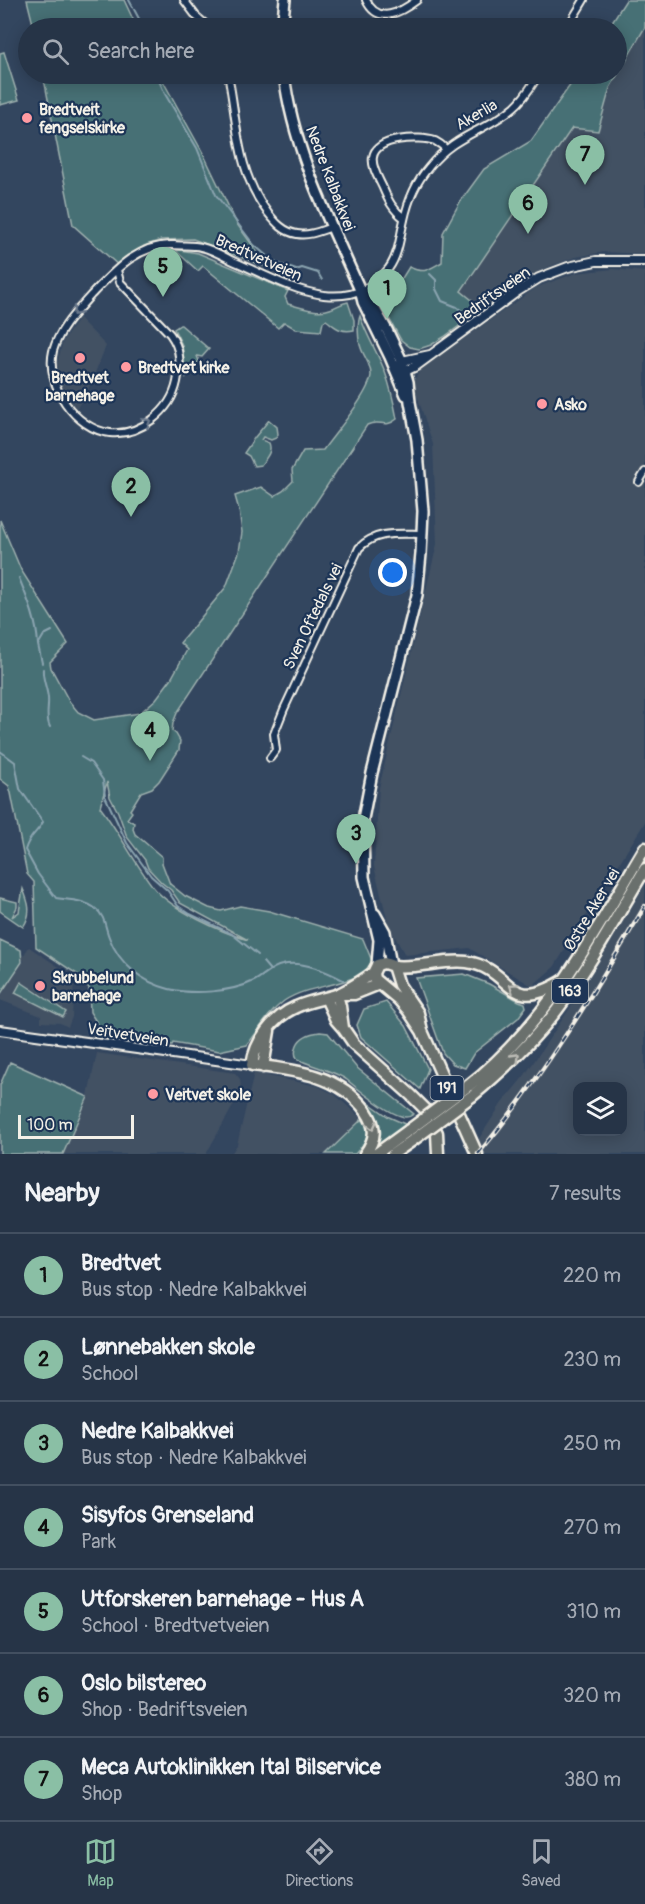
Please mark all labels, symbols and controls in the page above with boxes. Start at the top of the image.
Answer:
search box [18,18,627,84]
icon: search [39,35,72,68]
text: Search here [87,37,194,65]
street label: Akerlia [452,95,501,135]
place label: Bredtveit fengselskirke [39,100,126,138]
marker: Bredtveit fengselskirke [20,111,34,125]
street label: Nedre Kalbakkvei [301,123,359,234]
pin: 7 [566,136,604,185]
pin: 6 [508,184,548,234]
street label: Bredtvetveien [212,230,305,286]
pin: 5 [144,248,182,297]
street label: Bedriftsveien [451,262,534,329]
pin: 1 [368,270,406,319]
one-way arrow [72,305,83,316]
marker: Bredtvet barnehage [73,351,87,365]
place label: Bredtvet kirke [138,358,231,378]
marker: Bredtvet kirke [119,360,133,374]
place label: Bredtvet barnehage [46,368,116,406]
place label: Asko [554,395,587,415]
marker: Asko [535,397,549,411]
one-way arrow [141,418,151,430]
pin: 2 [112,468,150,517]
your location [378,558,407,587]
street label: Sven Oftedals vei [279,560,347,673]
pin: 4 [130,712,170,761]
pin: 3 [336,814,376,864]
street label: Østre Aker vei [559,865,624,954]
place label: Skrubbelund barnehage [52,968,134,1006]
marker: Skrubbelund barnehage [33,979,47,993]
road number: 163 [552,979,588,1003]
one-way arrow [508,984,519,995]
street label: Veitvetveien [85,1019,170,1051]
one-way arrow [509,1054,520,1064]
road number: 191 [430,1076,464,1100]
map controls [573,1082,627,1136]
button: layers [573,1082,627,1136]
place label: Veitvet skole [165,1085,252,1105]
marker: Veitvet skole [146,1087,160,1101]
scale bar [18,1112,134,1140]
text: 100 m [27,1115,73,1135]
one-way arrow [364,1121,377,1131]
text: Nearby [24,1177,100,1209]
text: 7 results [549,1181,621,1206]
text: Bredtvet [81,1249,161,1277]
text: 1 [40,1263,47,1288]
text: 220 m [563,1263,621,1288]
text: Bus stop · Nedre Kalbakkvei [81,1277,307,1302]
text: Lønnebakken skole [81,1333,255,1361]
text: 2 [38,1347,49,1372]
text: 230 m [564,1347,621,1372]
text: School [81,1361,138,1386]
text: Nedre Kalbakkvei [81,1417,233,1445]
text: 3 [38,1431,49,1456]
text: 250 m [563,1431,621,1456]
text: Bus stop · Nedre Kalbakkvei [81,1445,307,1470]
text: Sisyfos Grenseland [81,1501,254,1529]
text: 4 [38,1515,49,1540]
text: 270 m [563,1515,621,1540]
text: Park [81,1529,116,1554]
text: Utforskeren barnehage - Hus A [81,1585,364,1613]
text: 5 [38,1599,49,1624]
text: 310 m [566,1599,621,1624]
text: School · Bredtvetveien [81,1613,269,1638]
text: Oslo bilstereo [81,1669,206,1697]
text: 6 [38,1683,49,1708]
text: 320 m [563,1683,621,1708]
text: Shop · Bedriftsveien [81,1697,248,1722]
text: Meca Autoklinikken Ital Bilservice [81,1753,381,1781]
text: 7 [38,1767,49,1792]
text: 380 m [564,1767,621,1792]
text: Shop [81,1781,122,1806]
tab: Map [84,1835,117,1891]
tab: Directions [285,1835,353,1891]
tab: Saved [521,1835,561,1891]

